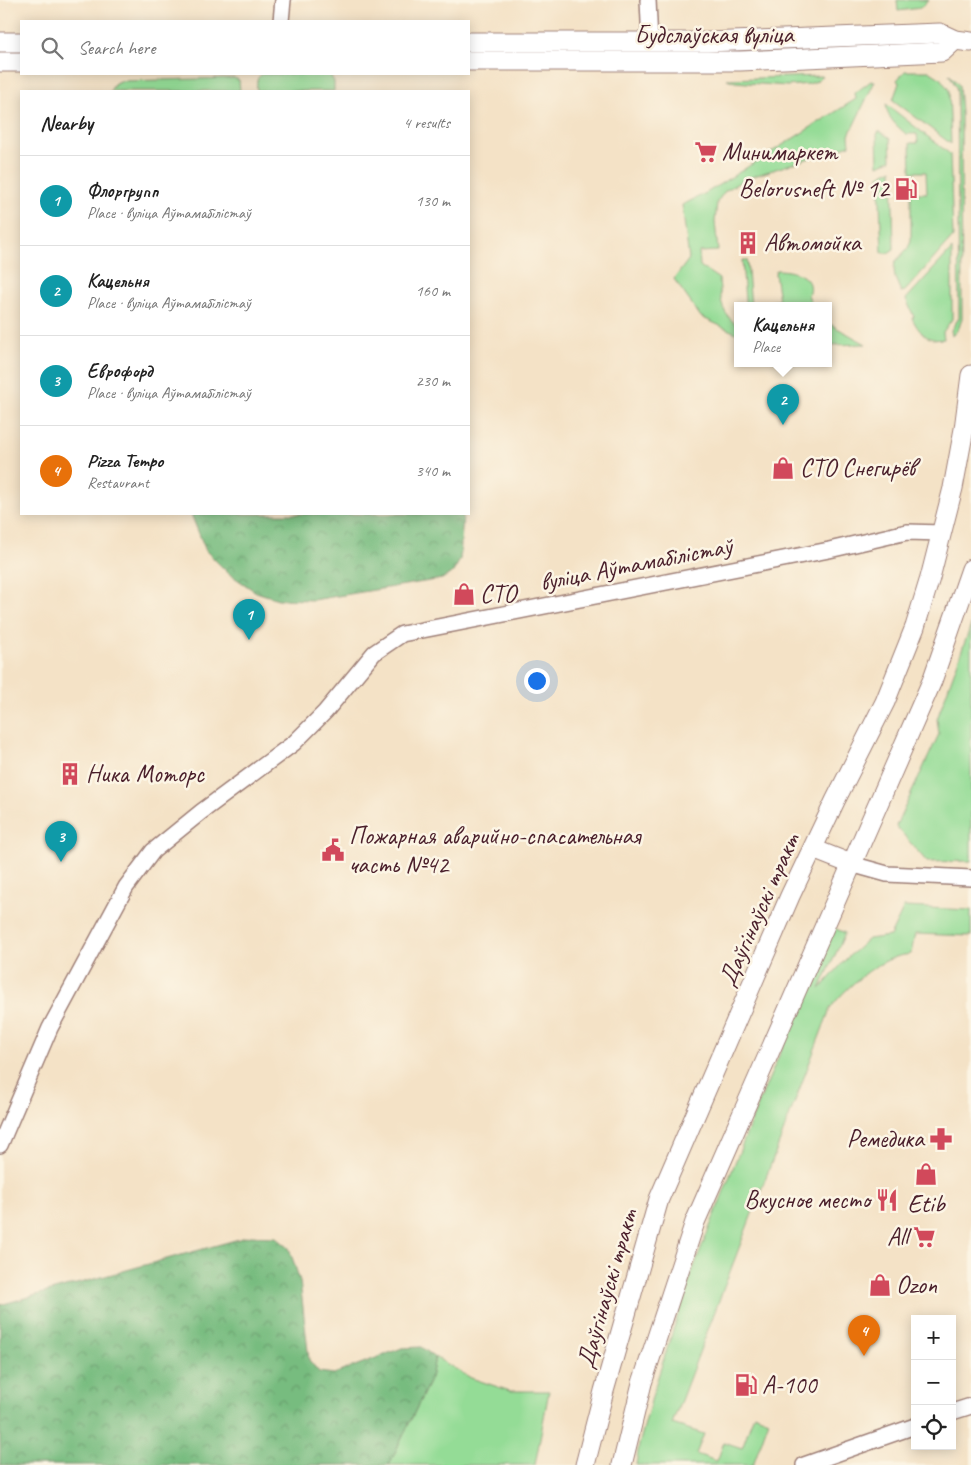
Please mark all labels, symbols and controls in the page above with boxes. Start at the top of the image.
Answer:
street label: Будслаўская вуліца [635,19,796,51]
search box [20,20,470,75]
icon: search [38,34,66,62]
text: Search here [78,36,155,60]
text: Nearby [40,110,93,136]
text: 4 results [403,113,450,133]
place label: Минимаркет [722,136,839,168]
supermarket icon: Минимаркет [693,139,719,165]
place label: Belorusneft № 12 [739,173,891,205]
fuel station icon: Belorusneft № 12 [893,176,919,202]
text: Флоргрупп [87,179,158,203]
text: 1 [52,191,60,211]
text: 130 m [416,191,450,211]
text: Place · вуліца Аўтамабілістаў [87,203,251,223]
place label: Автомойка [764,227,863,259]
building icon: Автомойка [735,230,761,256]
text: Кацельня [87,269,149,293]
text: 2 [52,281,60,301]
text: 160 m [416,281,450,301]
text: Place · вуліца Аўтамабілістаў [87,293,251,313]
popup [734,302,832,367]
text: Кацельня [752,313,814,337]
text: Place [752,337,780,357]
text: Еврофорд [87,359,153,383]
text: 3 [52,371,60,391]
text: 230 m [416,371,450,391]
text: Place · вуліца Аўтамабілістаў [87,383,251,403]
pin: 2 [767,384,799,425]
text: Pizza Tempo [87,449,163,473]
place label: СТО Cнегирёв [800,452,922,484]
shop icon: СТО Cнегирёв [770,455,796,481]
text: 4 [52,461,60,481]
text: 340 m [416,461,450,481]
text: Restaurant [87,473,149,493]
street label: вуліца Аўтамабілістаў [537,529,737,598]
place label: СТО [480,578,519,610]
shop icon: СТО [451,581,477,607]
pin: 1 [233,599,265,640]
your location [524,668,550,694]
place label: Ника Моторс [86,758,205,790]
building icon: Ника Моторс [57,761,83,787]
place label: Пожарная аварийно-спасательная часть №42 [349,820,642,881]
pin: 3 [45,821,77,862]
street label: Даўгінаўскі тракт [711,827,808,991]
public building icon: Пожарная аварийно-спасательная часть №42 [320,837,346,863]
place label: Ремедика [847,1123,926,1155]
pharmacy icon: Ремедика [928,1126,954,1152]
shop icon: Etib [913,1161,939,1187]
place label: Вкусное место [745,1184,873,1216]
restaurant icon: Вкусное место [874,1187,900,1213]
place label: Etib [907,1188,947,1220]
street label: Даўгінаўскі тракт [569,1204,646,1372]
place label: All [887,1221,913,1253]
supermarket icon: All [911,1224,937,1250]
place label: Ozon [896,1269,938,1301]
shop icon: Ozon [867,1272,893,1298]
pin: 4 [848,1315,880,1356]
map controls [911,1315,956,1450]
button: + [911,1315,956,1360]
button: − [911,1360,956,1405]
place label: A-100 [762,1369,818,1401]
fuel station icon: A-100 [733,1372,759,1398]
button: locate [911,1405,956,1450]

